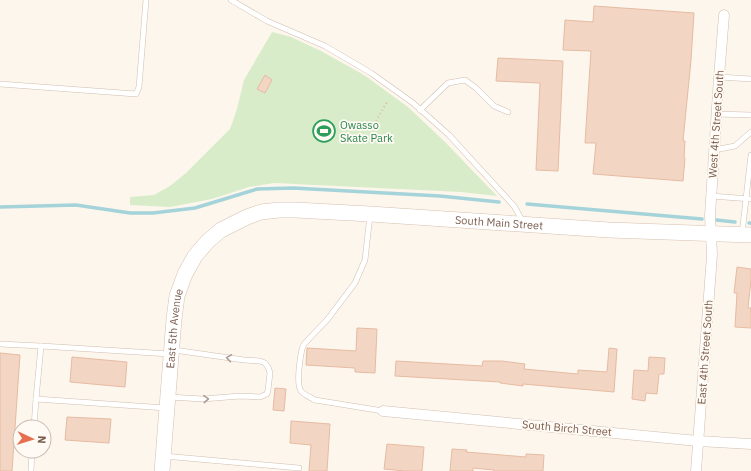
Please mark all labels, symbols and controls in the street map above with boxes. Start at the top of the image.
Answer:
street label: West 4th Street South [705,69,727,179]
sports icon: Owasso Skate Park [311,118,337,144]
place label: Owasso Skate Park [340,118,393,145]
street label: South Main Street [455,213,544,233]
street label: East 5th Avenue [163,287,186,369]
street label: East 4th Street South [694,299,716,405]
one-way arrow [226,354,232,363]
one-way arrow [203,394,210,403]
street label: South Birch Street [522,417,613,439]
north arrow [12,419,52,459]
text: N [35,435,49,444]

